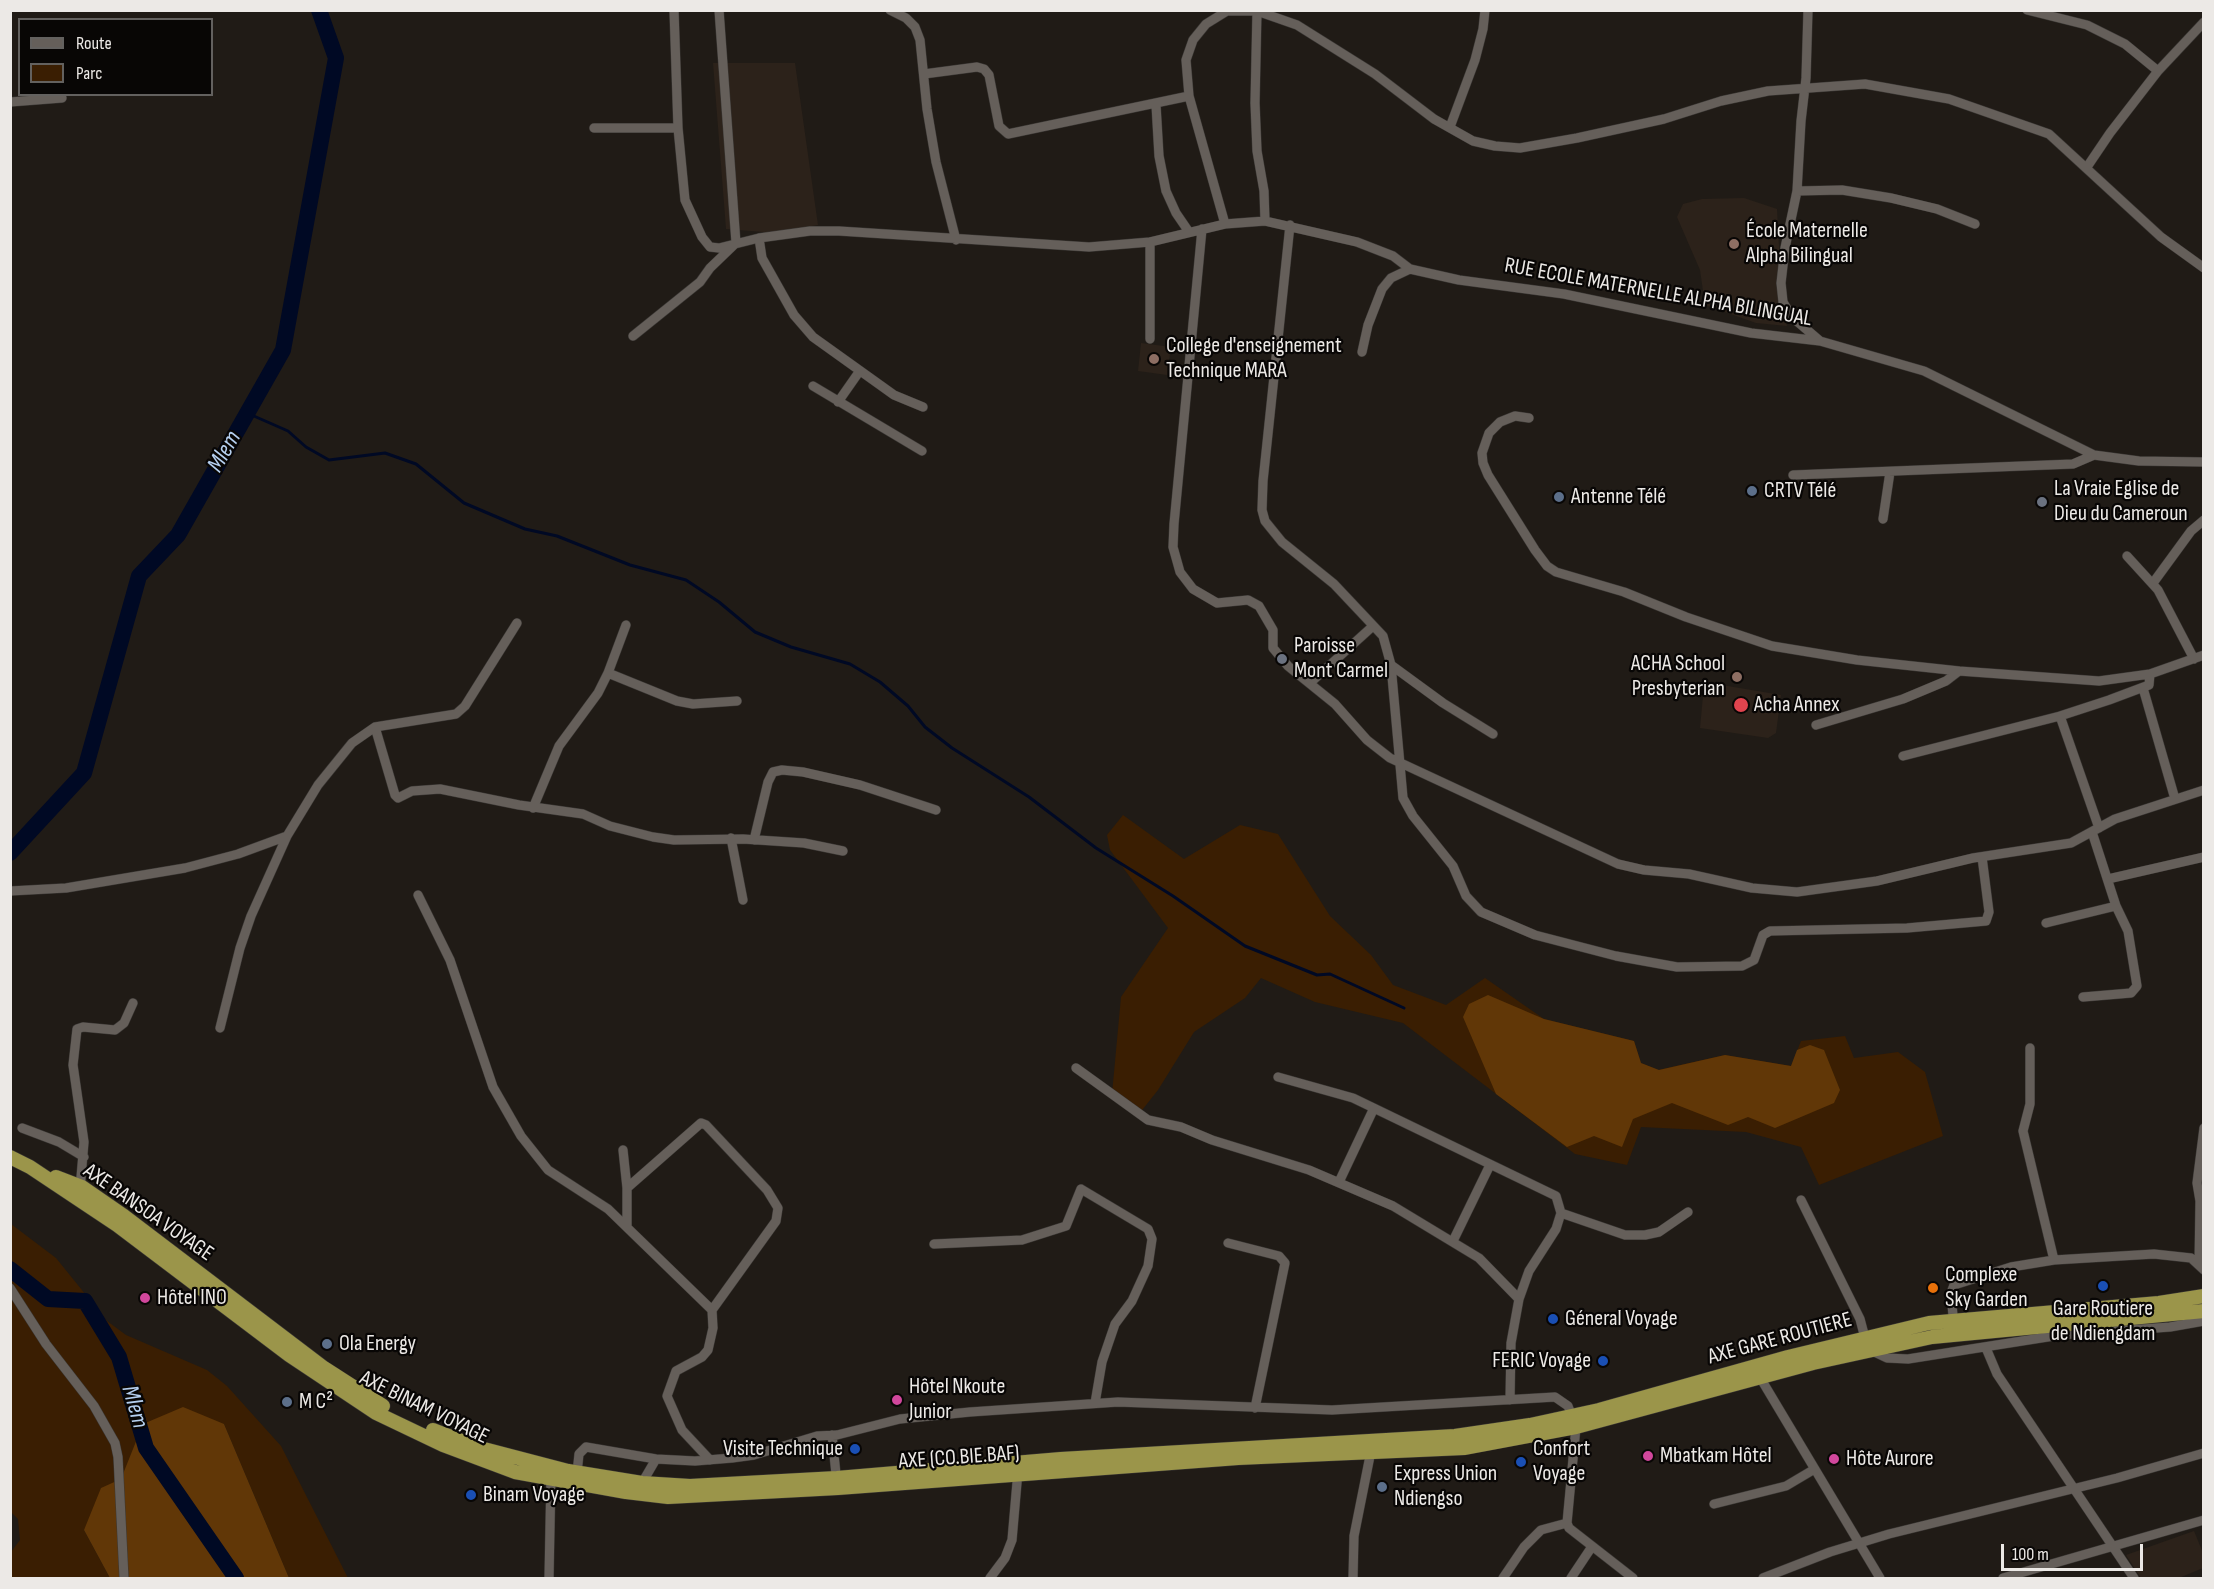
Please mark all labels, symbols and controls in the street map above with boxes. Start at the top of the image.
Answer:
legend [18,18,213,96]
text: Route [76,33,112,54]
text: Parc [76,63,102,84]
place label: École Maternelle Alpha Bilingual [1746,218,1868,270]
marker: École Maternelle Alpha Bilingual [1727,237,1741,251]
street label: RUE ECOLE MATERNELLE ALPHA BILINGUAL [1502,253,1814,333]
place label: College d'enseignement Technique MARA [1166,333,1342,384]
marker: College d'enseignement Technique MARA [1147,352,1161,366]
water label: Mlem [202,426,248,478]
place label: La Vraie Eglise de Dieu du Cameroun [2054,476,2188,528]
place label: CRTV Télé [1764,478,1836,504]
place label: Antenne Télé [1571,484,1666,510]
marker: CRTV Télé [1745,484,1759,498]
marker: Antenne Télé [1552,490,1566,504]
marker: La Vraie Eglise de Dieu du Cameroun [2035,495,2049,509]
place label: Paroisse Mont Carmel [1294,633,1388,684]
place label: ACHA School Presbyterian [1631,651,1725,702]
marker: Paroisse Mont Carmel [1275,652,1289,666]
marker: ACHA School Presbyterian [1730,670,1744,684]
place label: Acha Annex [1754,692,1839,718]
marker: Acha Annex [1732,696,1750,714]
street label: AXE BANSOA VOYAGE [78,1158,218,1268]
place label: Complexe Sky Garden [1945,1262,2028,1314]
marker: Gare Routiere de Ndiengdam [2096,1279,2110,1293]
marker: Complexe Sky Garden [1926,1281,1940,1295]
place label: Hôtel INO [157,1285,227,1311]
marker: Hôtel INO [138,1291,152,1305]
place label: Gare Routiere de Ndiengdam [2051,1296,2155,1348]
place label: Géneral Voyage [1565,1306,1677,1332]
street label: AXE GARE ROUTIERE [1705,1307,1855,1371]
marker: Géneral Voyage [1546,1312,1560,1326]
place label: Ola Energy [339,1331,416,1357]
marker: Ola Energy [320,1337,334,1351]
place label: FERIC Voyage [1492,1348,1591,1374]
marker: FERIC Voyage [1596,1354,1610,1368]
street label: AXE BINAM VOYAGE [355,1365,493,1451]
place label: Hôtel Nkoute Junior [909,1374,1005,1426]
water label: Mlem [114,1382,154,1432]
place label: M C² [299,1389,333,1415]
marker: Hôtel Nkoute Junior [890,1393,904,1407]
marker: M C² [280,1395,294,1409]
place label: Visite Technique [723,1436,843,1462]
place label: Confort Voyage [1533,1436,1590,1488]
street label: AXE (CO.BIE.BAF) [898,1441,1020,1475]
marker: Visite Technique [848,1442,862,1456]
place label: Mbatkam Hôtel [1660,1443,1772,1469]
place label: Hôte Aurore [1846,1446,1934,1472]
marker: Mbatkam Hôtel [1641,1449,1655,1463]
marker: Hôte Aurore [1827,1452,1841,1466]
marker: Confort Voyage [1514,1455,1528,1469]
place label: Express Union Ndiengso [1394,1461,1497,1512]
marker: Express Union Ndiengso [1375,1480,1389,1494]
place label: Binam Voyage [483,1482,585,1508]
marker: Binam Voyage [464,1488,478,1502]
scale bar [2004,1532,2146,1570]
text: 100 m [2012,1544,2049,1565]

